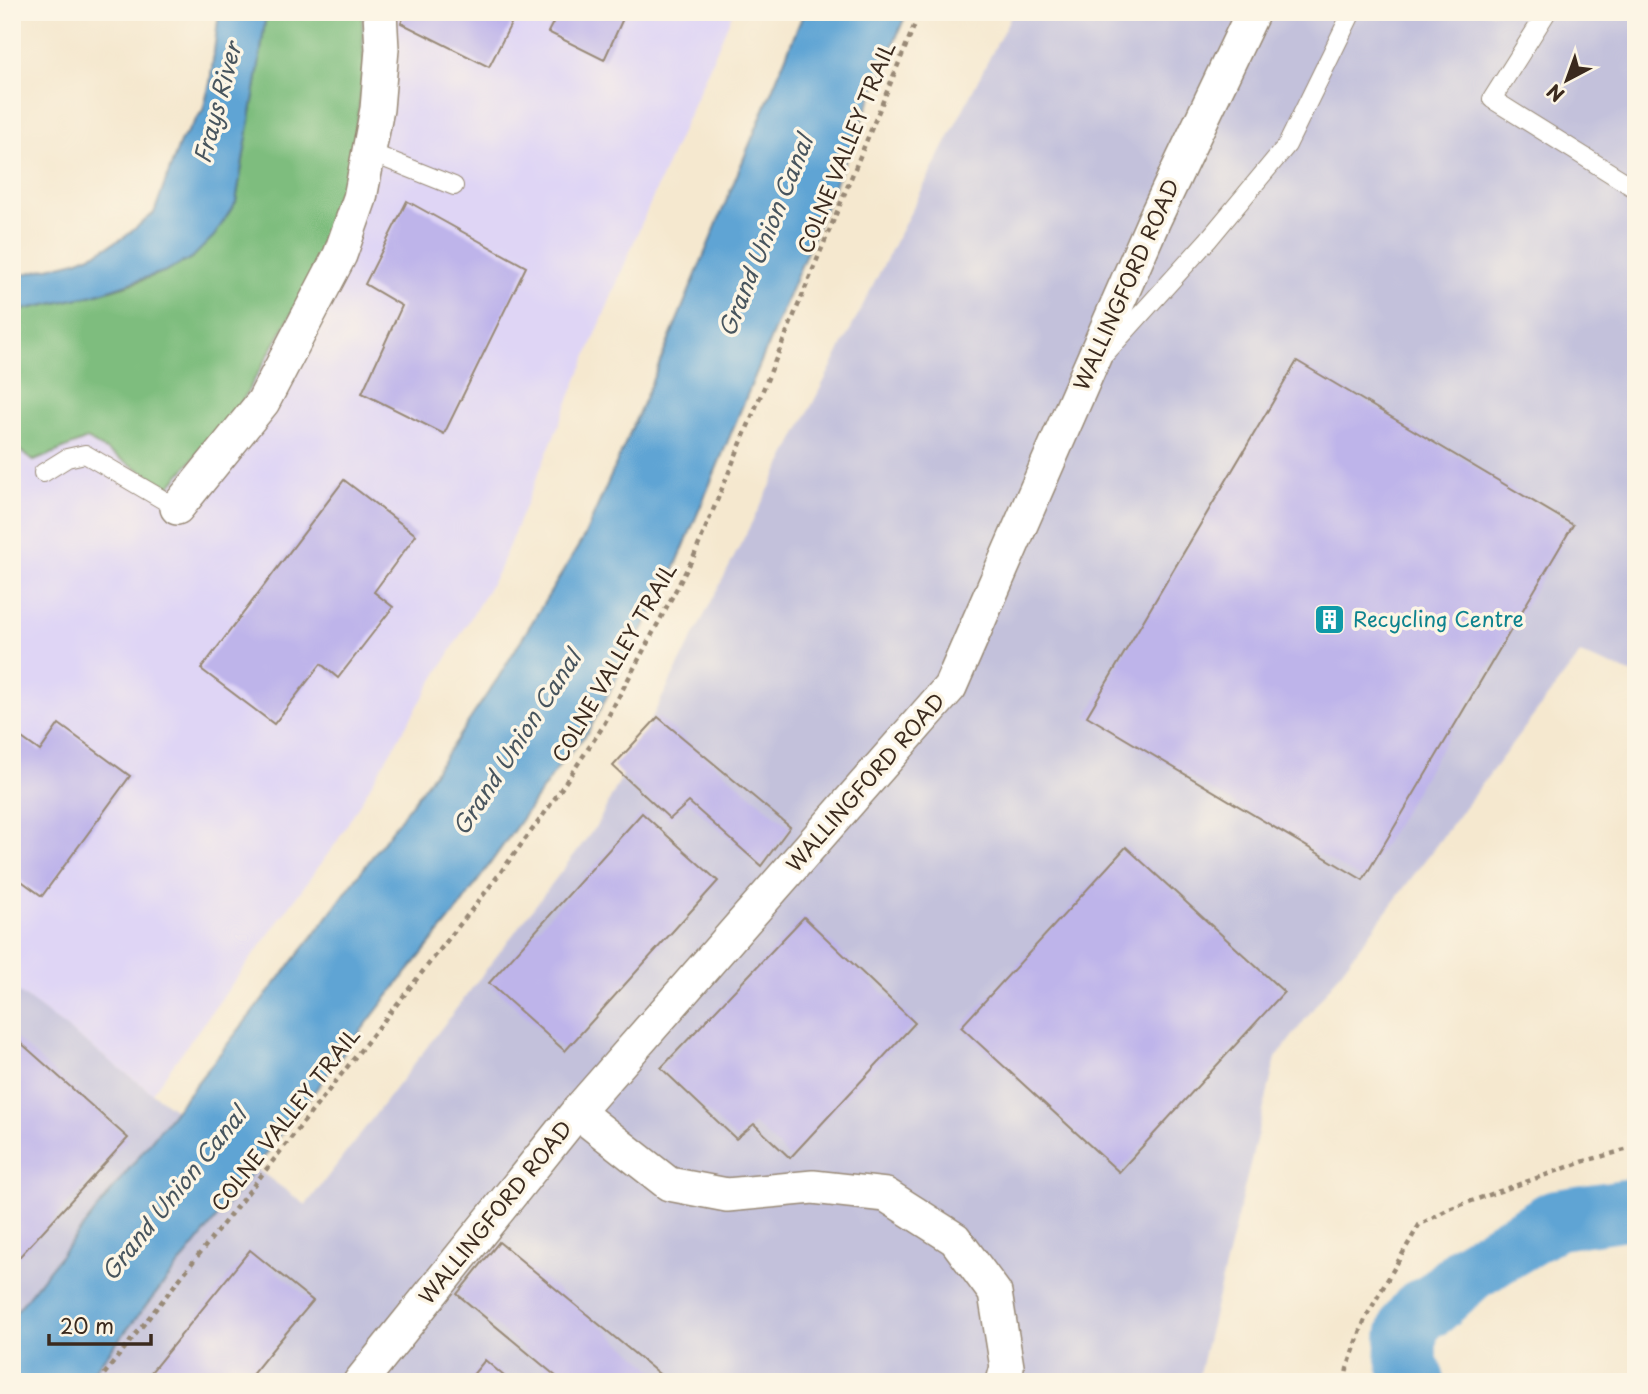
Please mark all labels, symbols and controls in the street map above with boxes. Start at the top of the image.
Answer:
water label: Frays River [184,35,250,167]
street label: COLNE VALLEY TRAIL [788,37,902,258]
north arrow [1532,46,1602,116]
text: N [1540,78,1570,109]
water label: Grand Union Canal [708,126,822,341]
street label: WALLINGFORD ROAD [1064,173,1186,395]
street label: COLNE VALLEY TRAIL [543,556,684,768]
place label: Recycling Centre [1353,602,1524,634]
building icon: Recycling Centre [1313,603,1347,637]
water label: Grand Union Canal [443,640,591,842]
street label: WALLINGFORD ROAD [778,685,951,878]
street label: COLNE VALLEY TRAIL [202,1020,367,1218]
water label: Grand Union Canal [92,1096,256,1287]
street label: WALLINGFORD ROAD [410,1113,579,1311]
scale bar [49,1303,150,1347]
text: 20 m [60,1309,114,1341]

